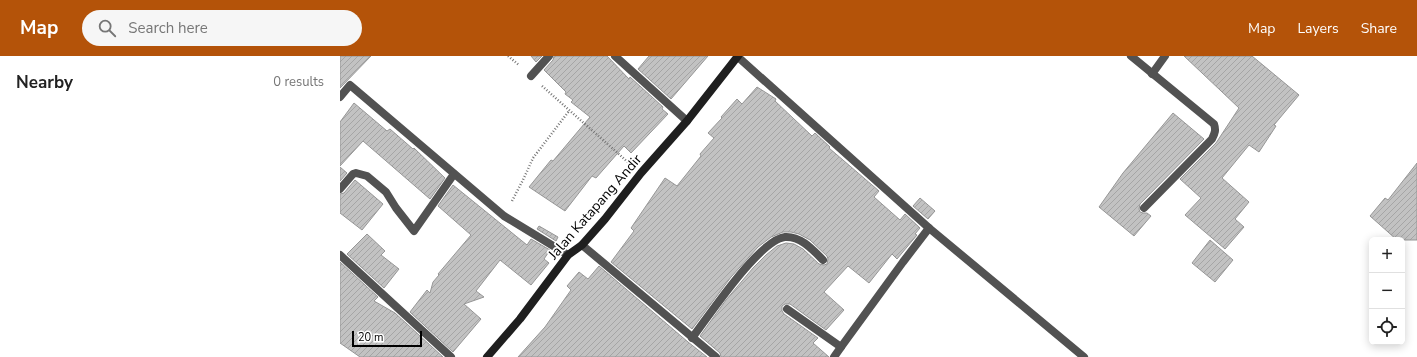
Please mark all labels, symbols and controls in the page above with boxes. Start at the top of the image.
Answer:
search box [82,10,362,46]
text: Map [20,15,58,41]
icon: search [96,17,118,39]
text: Search here [128,18,208,38]
text: Map [1248,19,1275,38]
text: Layers [1297,19,1339,38]
text: Share [1361,19,1397,38]
text: Nearby [16,71,73,94]
text: 0 results [273,73,324,91]
street label: Jalan Katapang Andir [543,150,646,264]
map controls [1369,237,1405,345]
button: + [1369,237,1405,273]
button: − [1369,273,1405,309]
button: locate [1369,309,1405,345]
scale bar [352,329,422,348]
text: 20 m [358,330,383,345]

